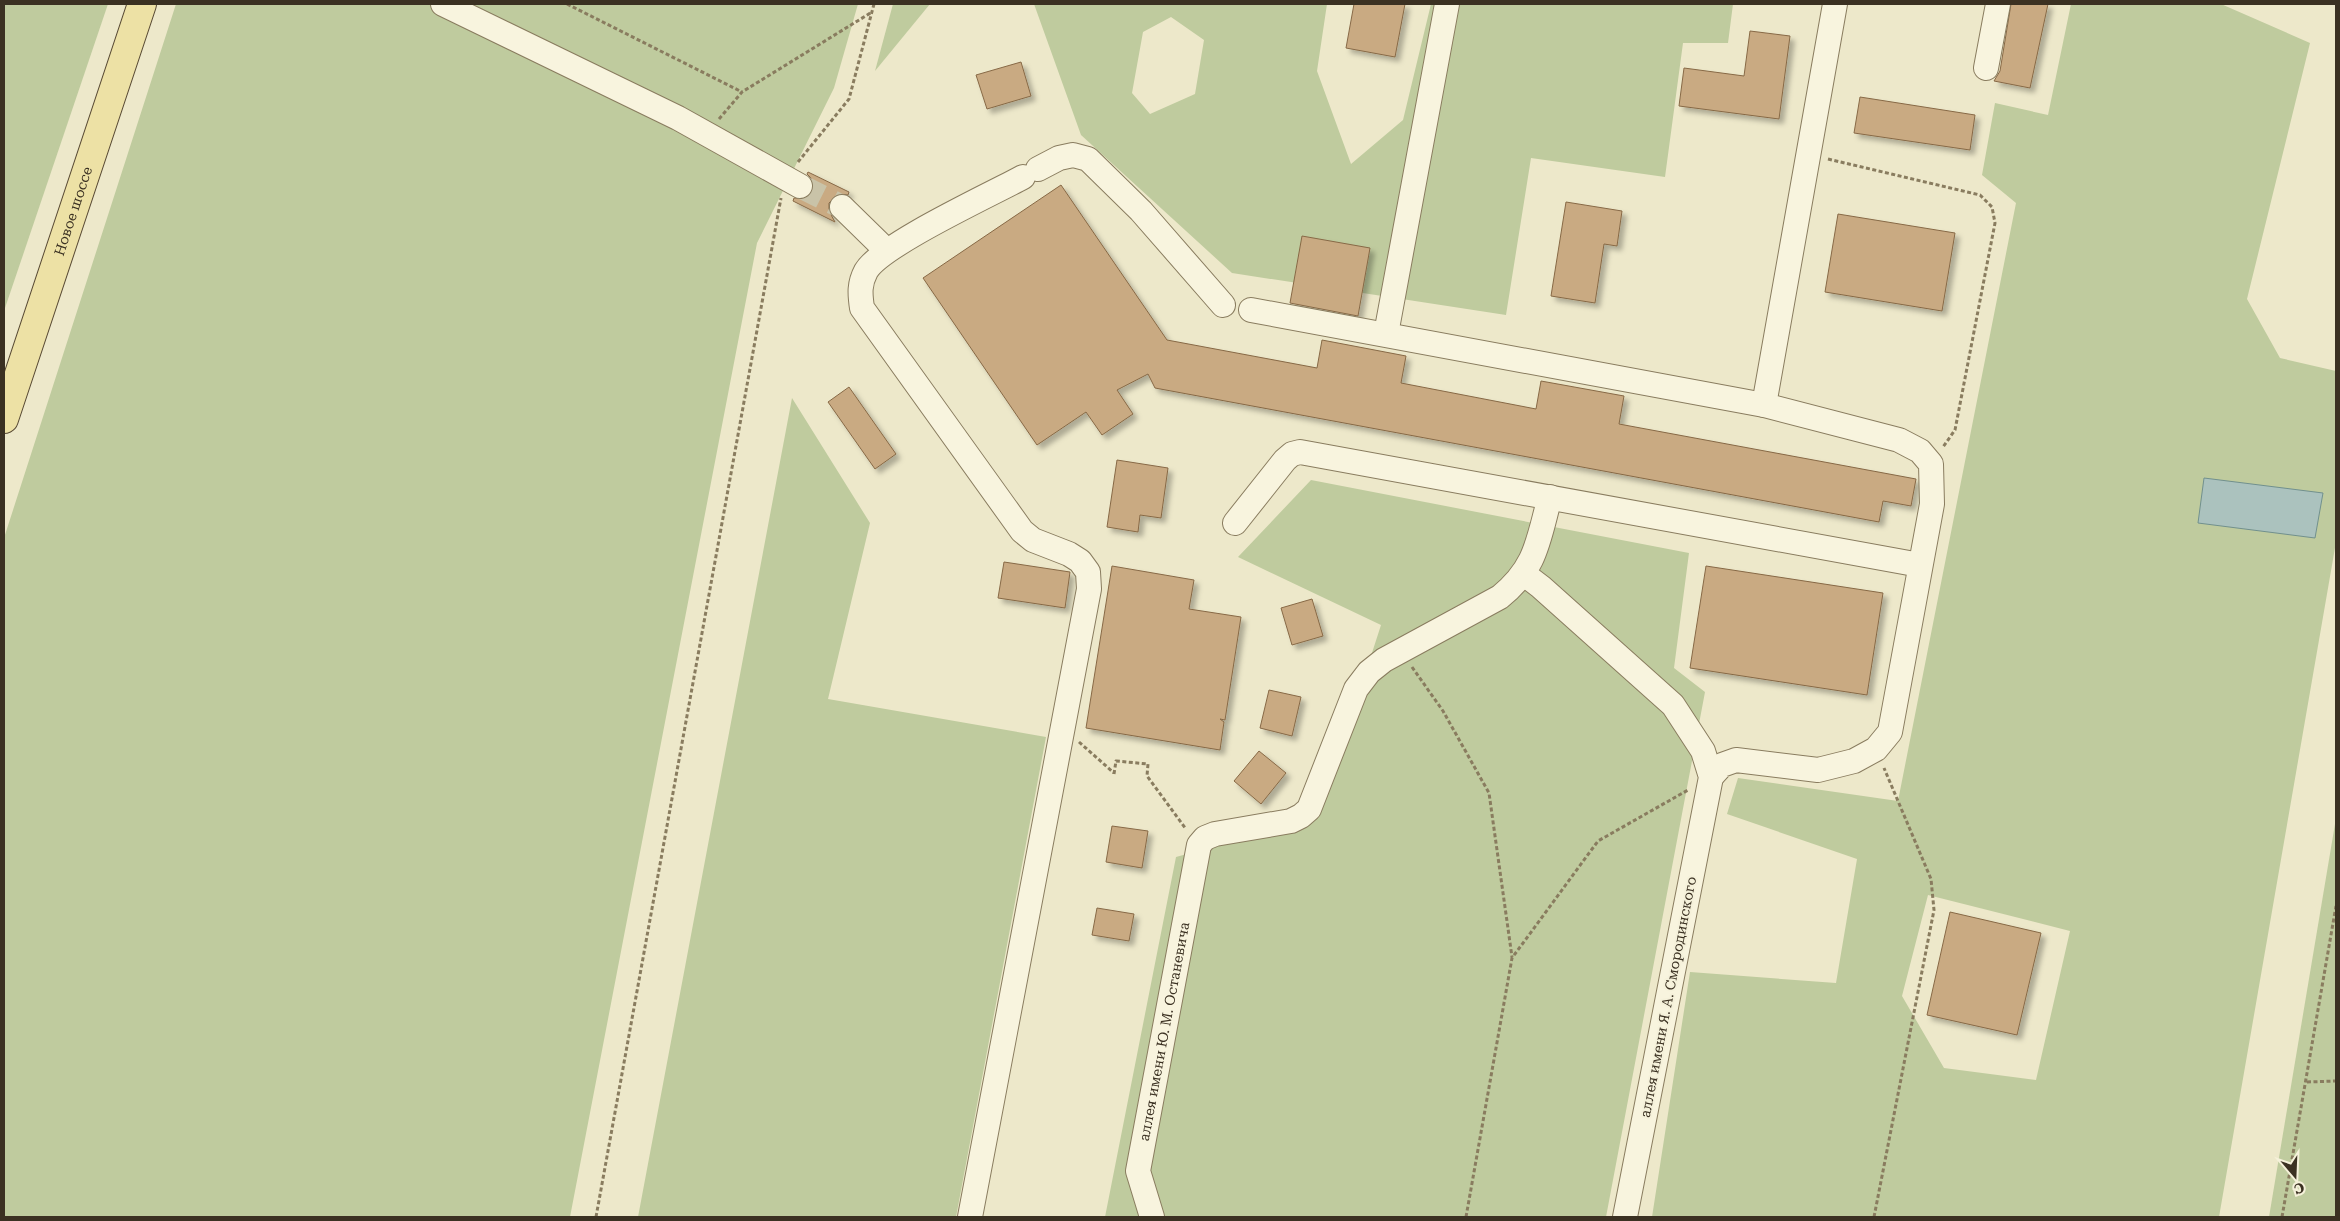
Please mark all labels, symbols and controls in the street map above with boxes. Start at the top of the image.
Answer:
street label: Новое шоссе [51,164,95,258]
street label: аллея имени Я. А. Смородинского [1637,875,1699,1119]
street label: аллея имени Ю. М. Останевича [1136,920,1193,1142]
north arrow [2270,1151,2320,1201]
text: С [2292,1179,2306,1198]

